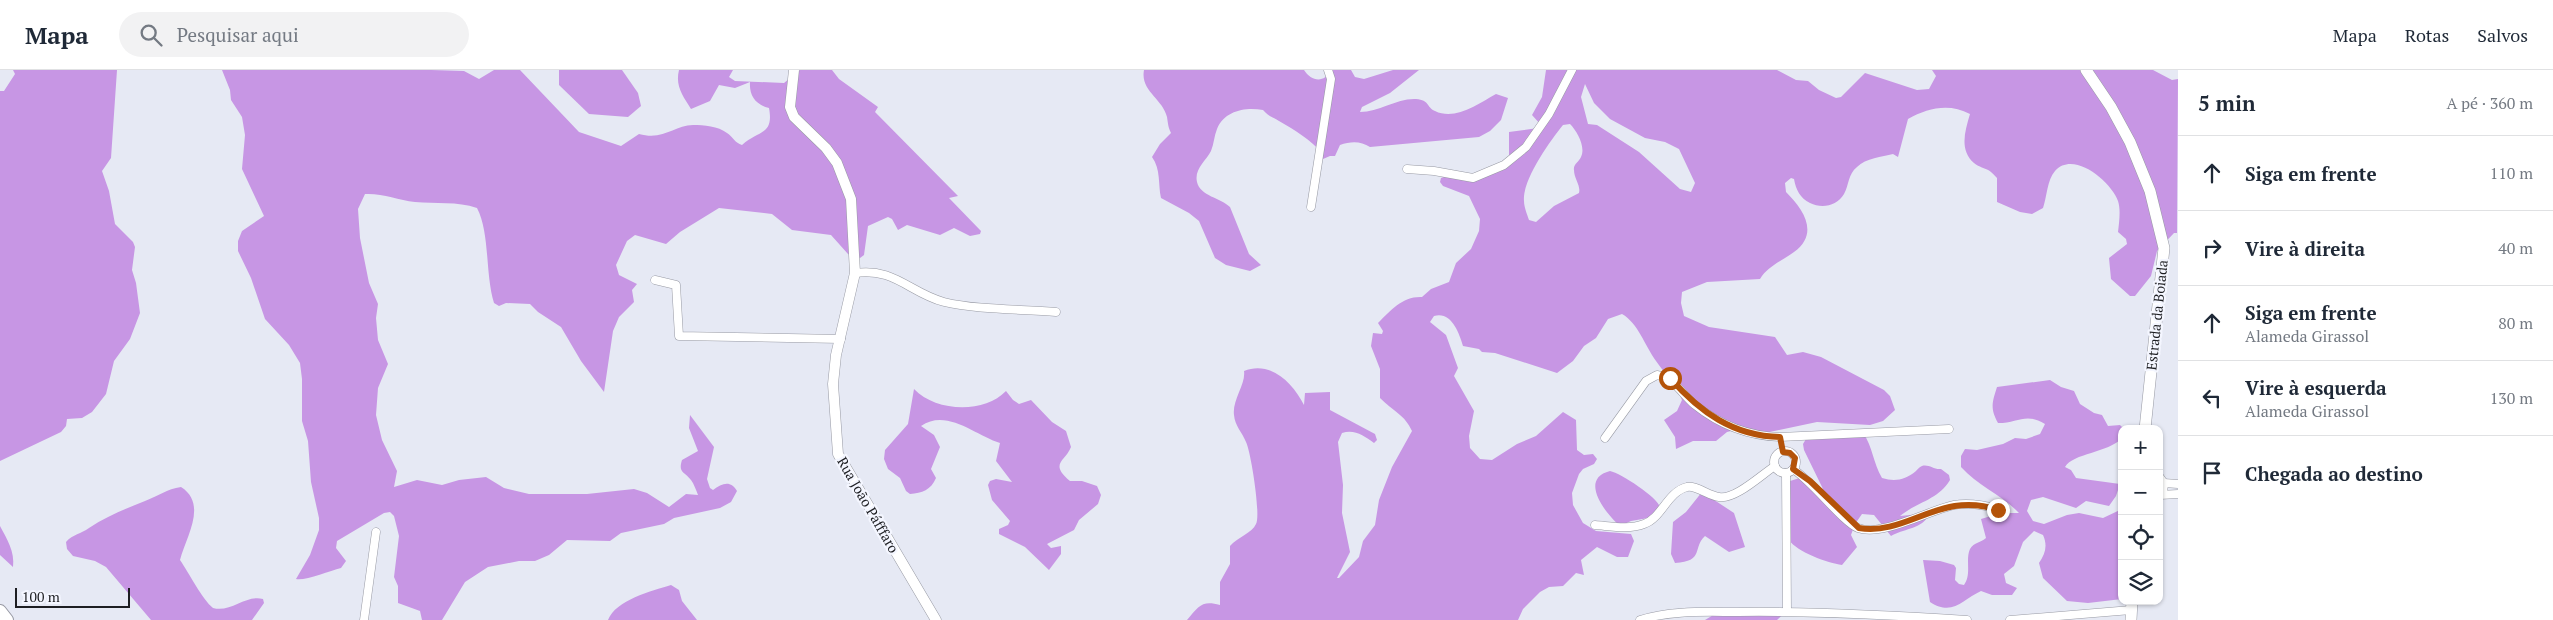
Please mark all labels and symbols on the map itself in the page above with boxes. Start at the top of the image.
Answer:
street label: Estrada da Boiada [2141,259,2172,371]
route start [1659,367,1682,390]
street label: Rua João Páfffaro [833,453,904,557]
route end [1987,499,2010,522]
scale bar [15,585,130,608]

